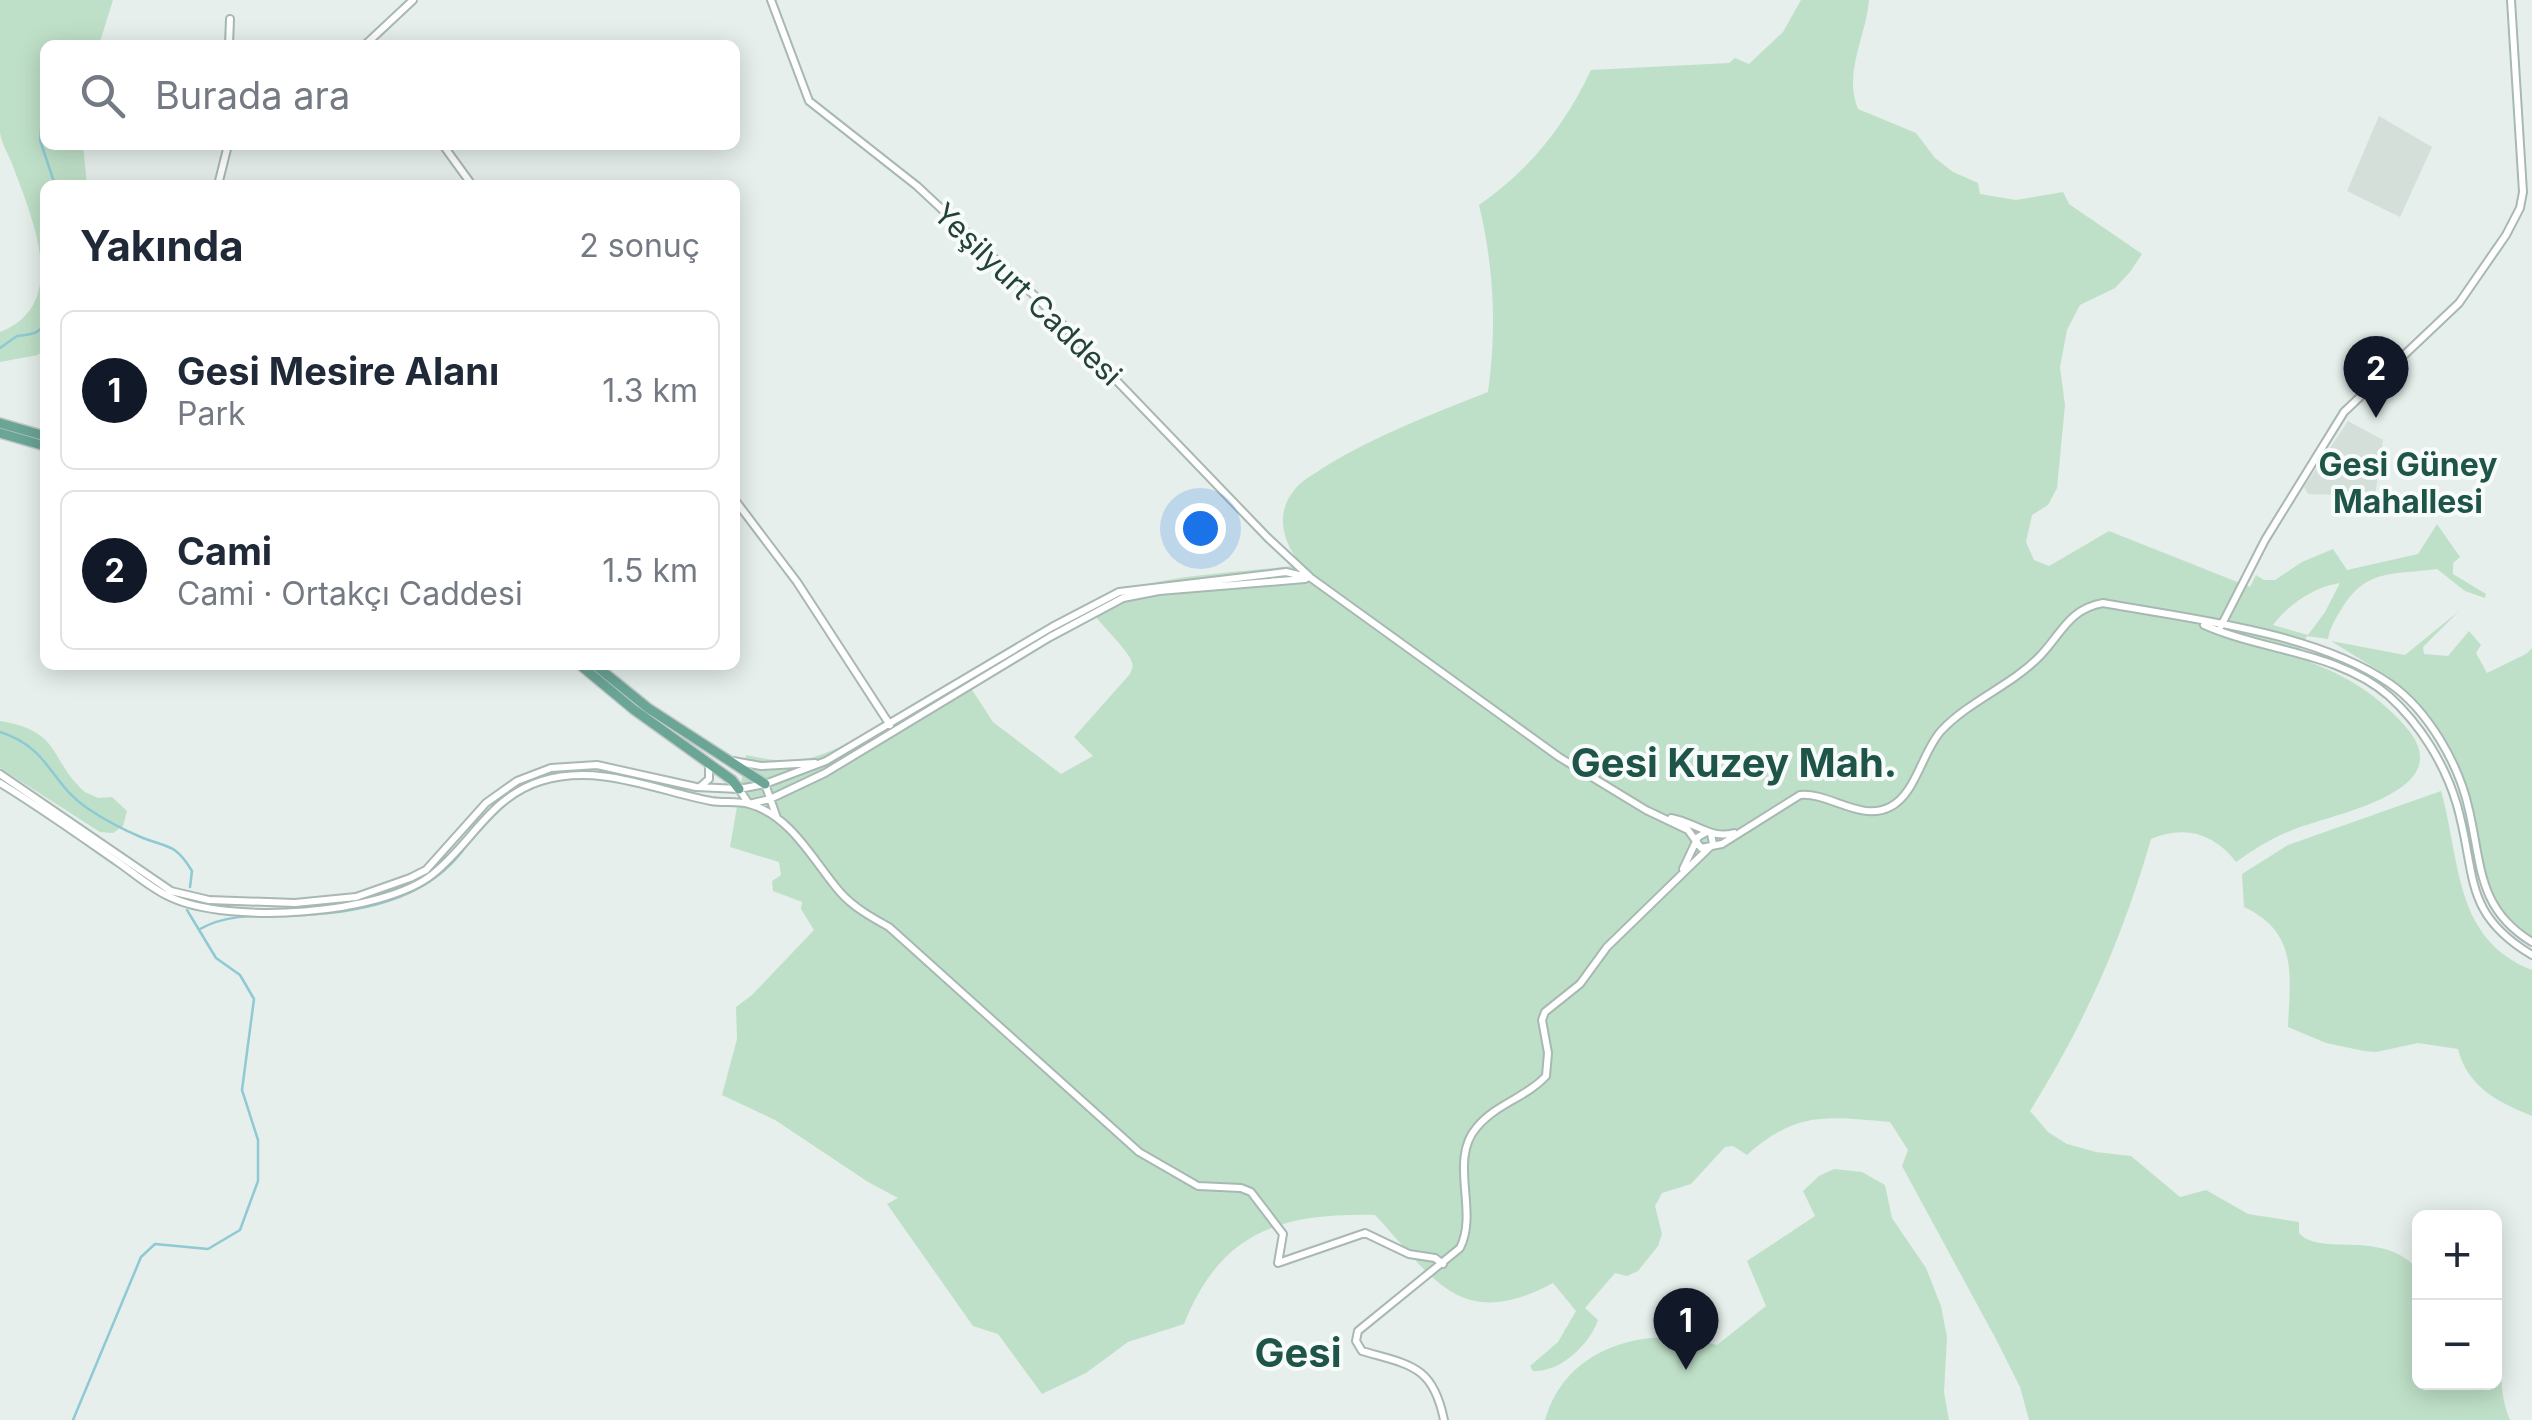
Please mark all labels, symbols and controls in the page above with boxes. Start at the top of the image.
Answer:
search box [40,40,740,150]
icon: search [75,68,130,123]
text: Burada ara [155,72,350,118]
street label: Yeşilyurt Caddesi [927,195,1129,393]
text: Yakında [80,220,244,271]
text: 2 sonuç [579,226,700,265]
pin: 2 [2344,336,2408,418]
text: Gesi Mesire Alanı [177,348,499,394]
text: 1 [108,371,121,410]
text: 1.3 km [602,371,698,410]
text: Park [177,394,246,433]
district label: Gesi Güney Mahallesi [2319,445,2497,521]
your location [1175,503,1226,554]
text: Cami [177,528,272,574]
text: 2 [104,551,125,590]
text: 1.5 km [602,551,698,590]
text: Cami · Ortakçı Caddesi [177,574,523,613]
district label: Gesi Kuzey Mah. [1571,738,1897,787]
map controls [2412,1210,2502,1390]
button: + [2412,1210,2502,1300]
pin: 1 [1654,1288,1718,1370]
button: − [2412,1300,2502,1390]
district label: Gesi [1254,1328,1342,1377]

